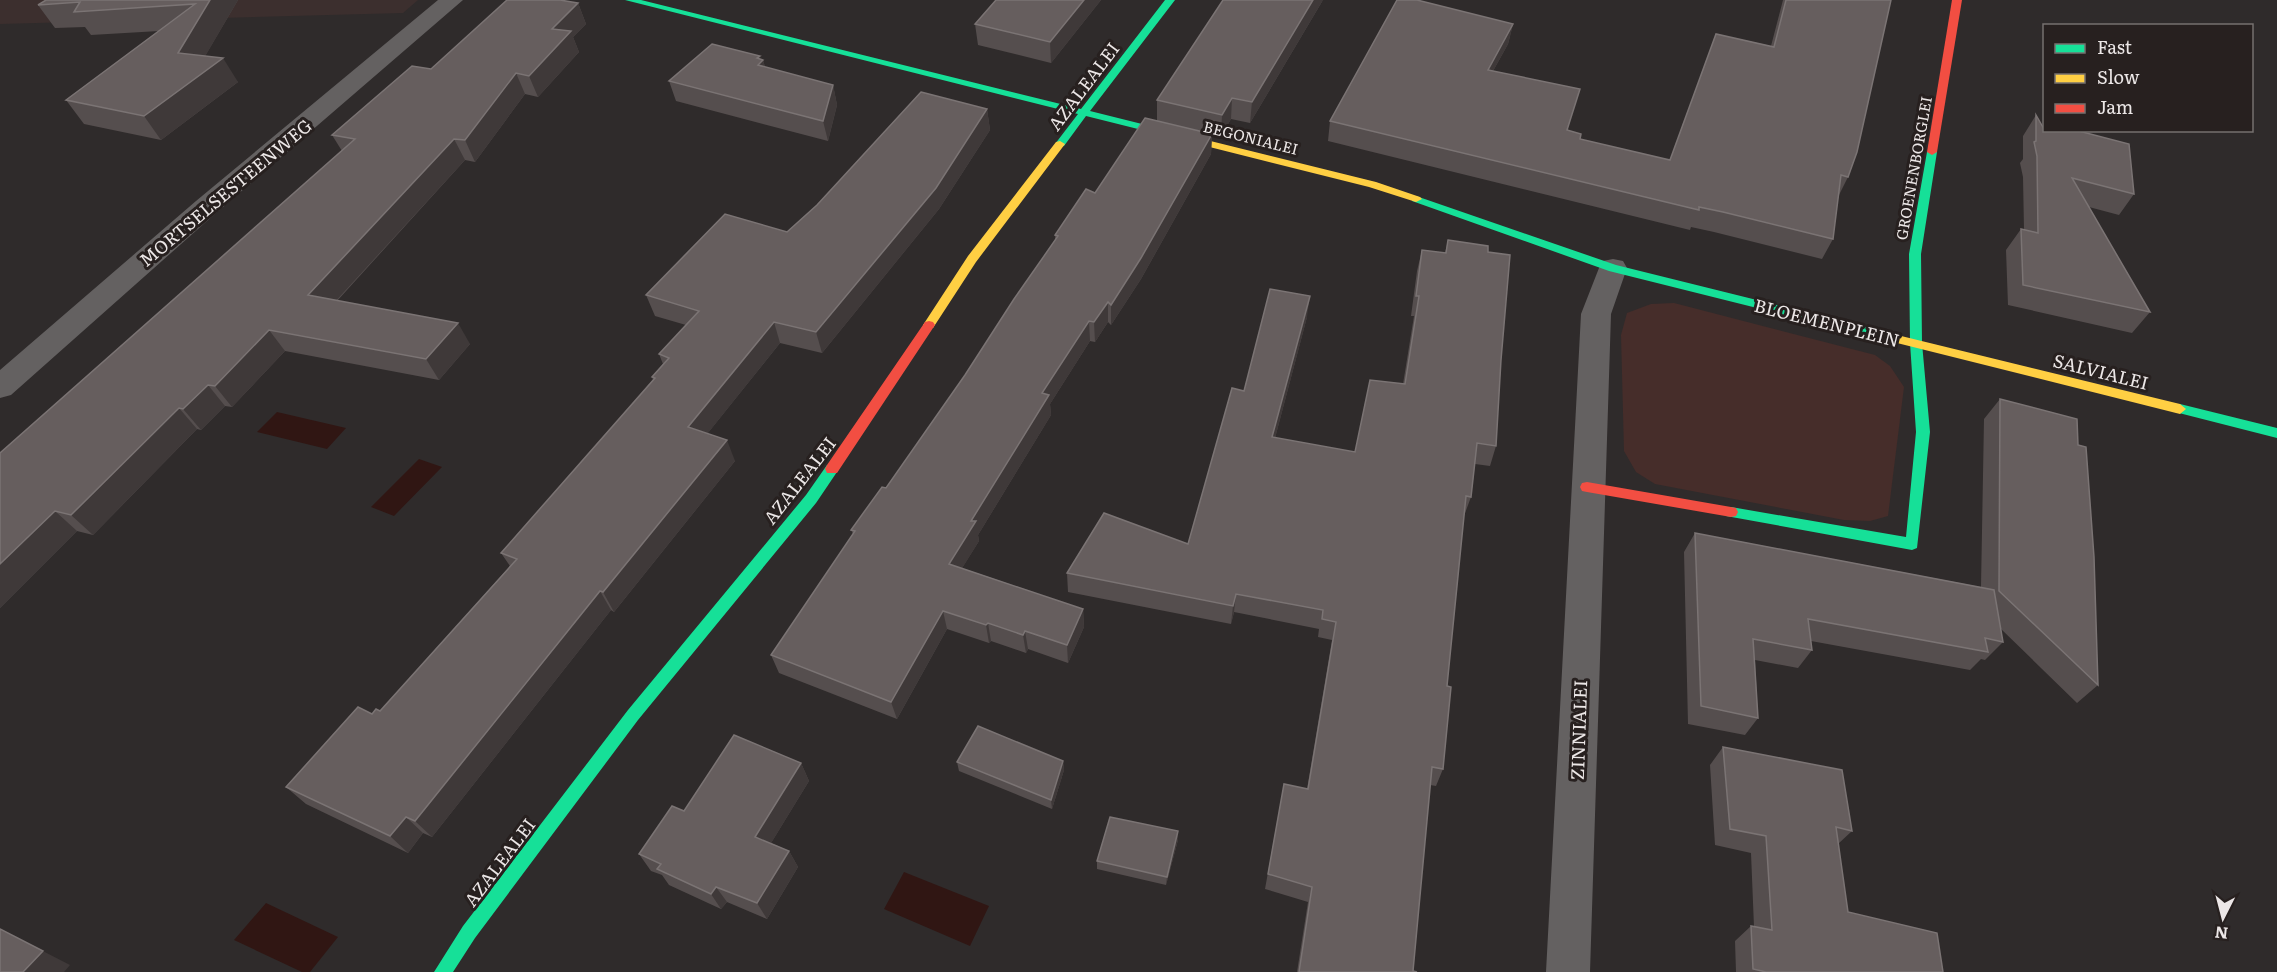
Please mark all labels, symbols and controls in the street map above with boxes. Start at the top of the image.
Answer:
legend [2043,24,2253,132]
text: Fast [2097,33,2133,60]
street label: AZALEALEI [1041,36,1125,136]
text: Slow [2097,63,2140,90]
text: Jam [2097,93,2133,120]
street label: GROENENBORGLEI [1889,94,1937,242]
street label: MORTSELSESTEENWEG [133,112,317,272]
street label: BEGONIALEI [1201,114,1301,160]
street label: BLOEMENPLEIN [1751,291,1903,353]
street label: SALVIALEI [2050,346,2152,396]
street label: AZALEALEI [756,430,842,530]
street label: ZINNIALEI [1563,679,1593,781]
street label: AZALEALEI [457,812,541,912]
north arrow [2193,888,2253,948]
text: N [2213,921,2229,947]

